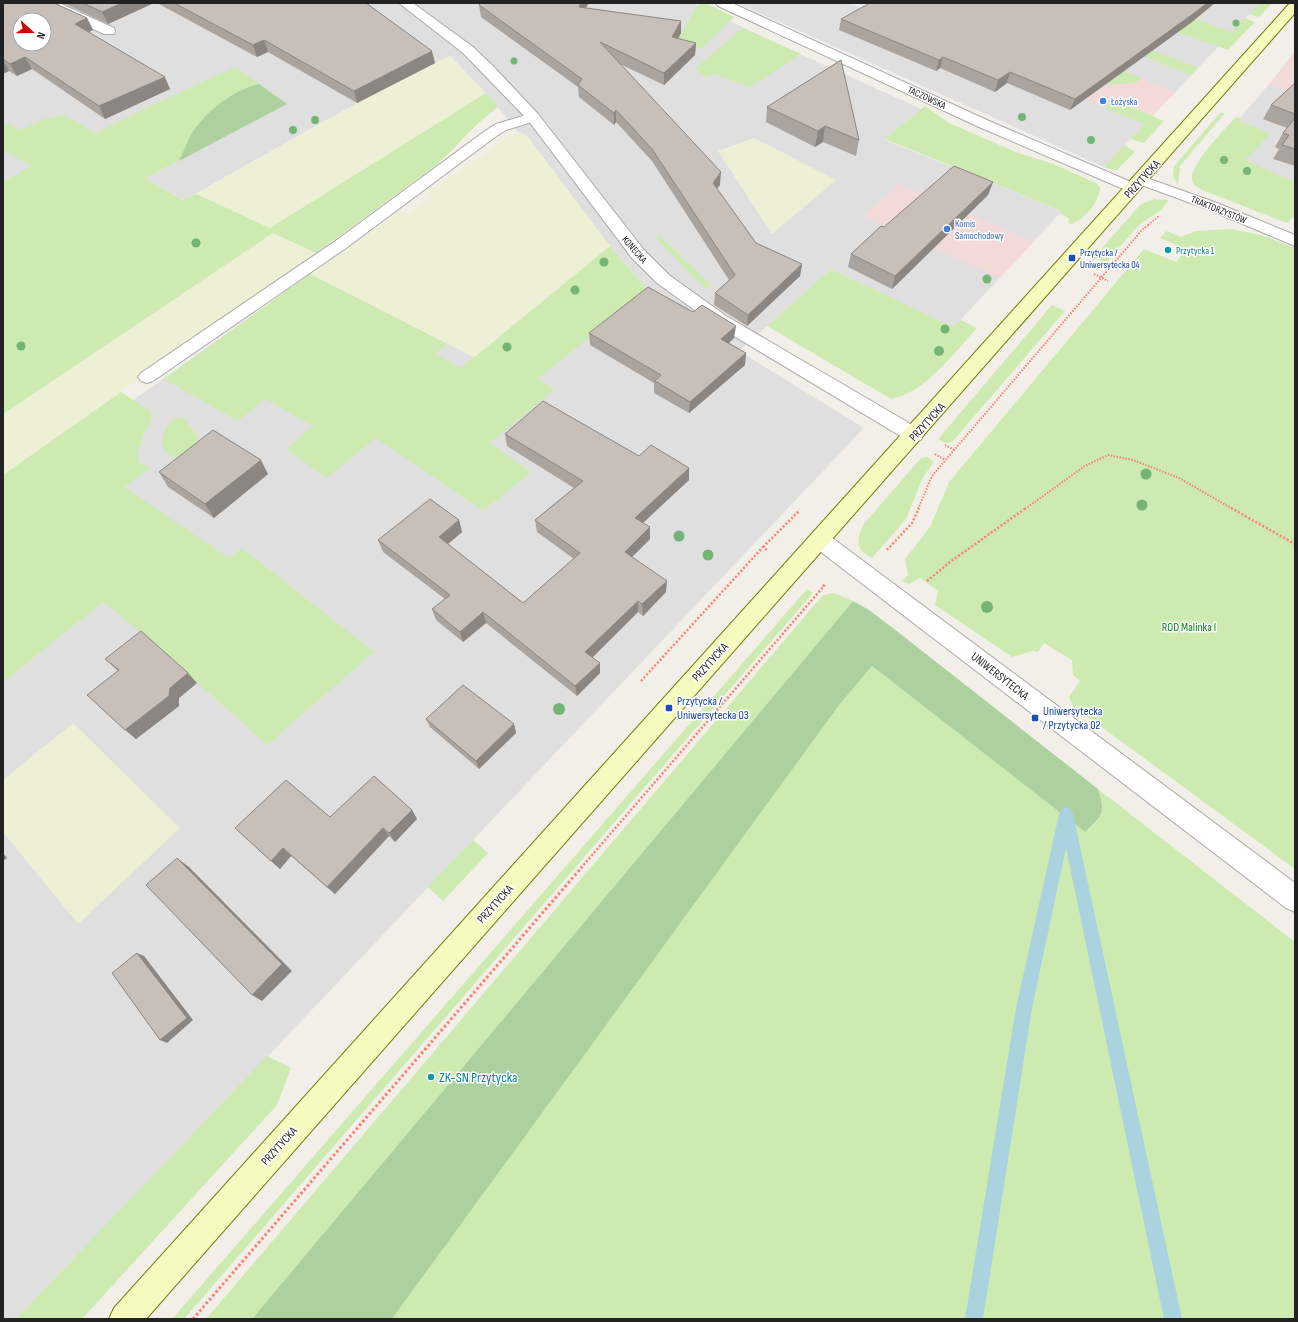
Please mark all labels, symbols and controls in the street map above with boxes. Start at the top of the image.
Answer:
north arrow [12,12,52,52]
text: N [34,30,48,41]
street label: TACZOWSKA [905,84,948,112]
marker: Łożyska [1098,96,1108,106]
place label: Łożyska [1110,96,1138,108]
street label: PRZYTYCKA [1121,156,1164,202]
street label: TRAKTORZYSTÓW [1189,193,1249,227]
place label: Komis Samochodowy [955,218,1004,242]
marker: Komis Samochodowy [942,224,952,234]
street label: KONECKA [619,234,650,266]
marker: Przytycka 1 [1163,245,1173,255]
place label: Przytycka 1 [1176,245,1215,257]
place label: Przytycka / Uniwersytecka 04 [1080,247,1140,271]
marker: Przytycka / Uniwersytecka 04 [1067,253,1077,263]
street label: PRZYTYCKA [906,399,949,445]
park label: ROD Malinka I [1162,620,1216,635]
street label: PRZYTYCKA [689,639,732,685]
street label: UNIWERSYTECKA [968,649,1032,704]
place label: Przytycka / Uniwersytecka 03 [677,694,749,723]
marker: Przytycka / Uniwersytecka 03 [664,703,674,713]
place label: Uniwersytecka / Przytycka 02 [1043,704,1103,733]
marker: Uniwersytecka / Przytycka 02 [1030,713,1040,723]
street label: PRZYTYCKA [474,881,517,927]
place label: ZK-SN Przytycka [439,1069,518,1086]
marker: ZK-SN Przytycka [426,1072,436,1082]
street label: PRZYTYCKA [258,1123,301,1169]

